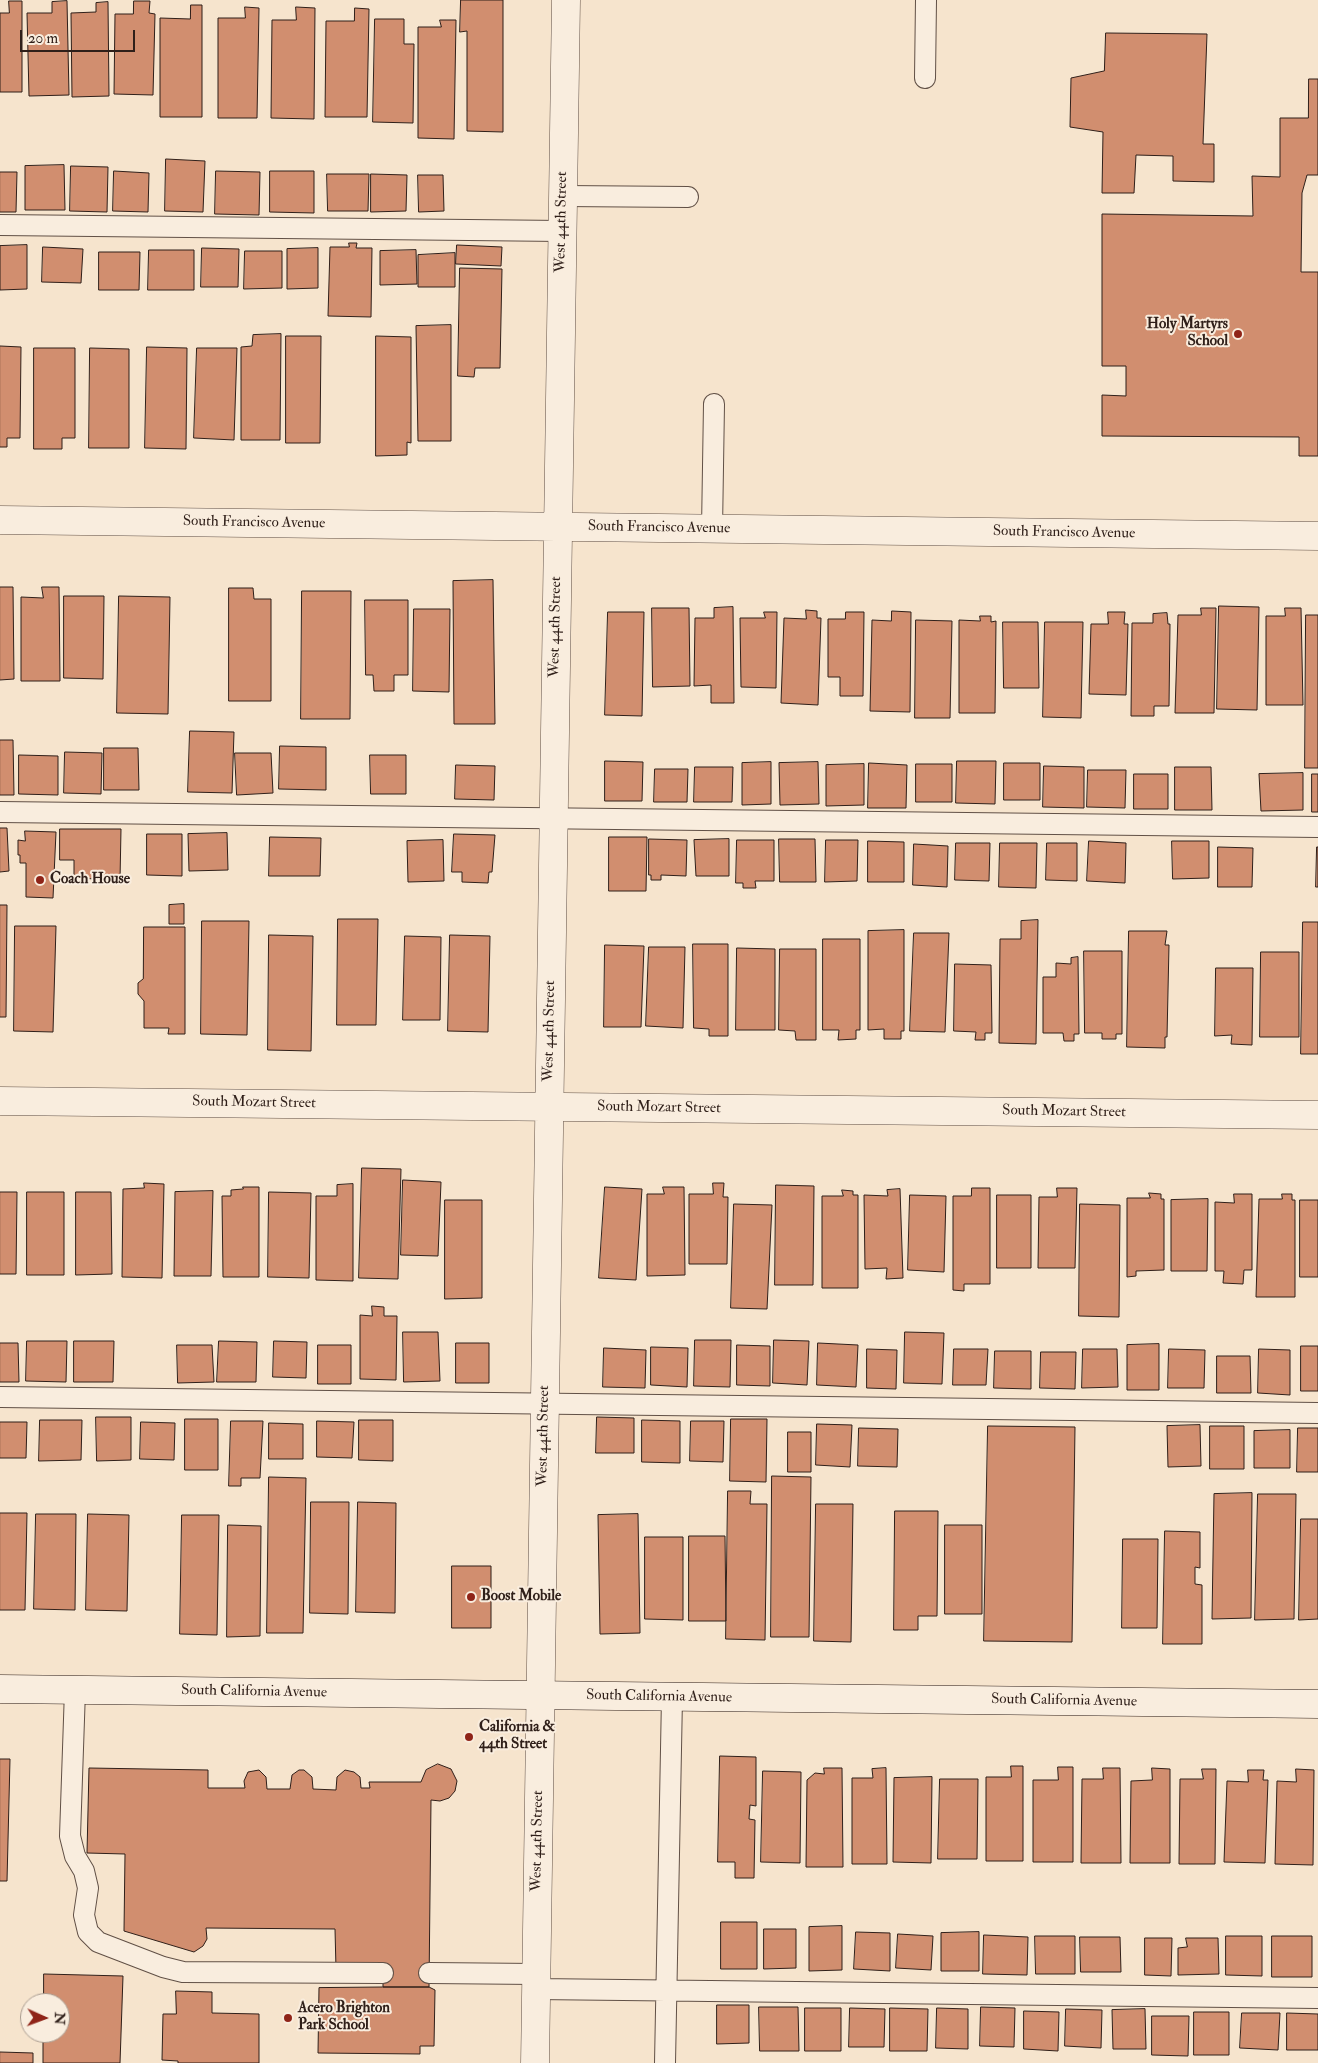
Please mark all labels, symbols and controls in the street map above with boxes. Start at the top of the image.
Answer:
scale bar [22,20,138,52]
text: 20 m [28,29,58,48]
street label: West 44th Street [552,171,572,273]
place label: Holy Martyrs School [1147,316,1228,351]
marker: Holy Martyrs School [1232,328,1244,340]
street label: South Francisco Avenue [183,513,325,533]
street label: South Francisco Avenue [588,518,730,538]
street label: South Francisco Avenue [993,523,1135,543]
street label: West 44th Street [546,576,566,678]
place label: Coach House [50,871,130,889]
marker: Coach House [34,874,46,886]
street label: West 44th Street [540,980,560,1082]
street label: South Mozart Street [192,1093,316,1113]
street label: South Mozart Street [597,1098,721,1118]
street label: South Mozart Street [1002,1102,1126,1122]
street label: West 44th Street [534,1385,554,1487]
place label: Boost Mobile [481,1588,561,1606]
marker: Boost Mobile [465,1591,477,1603]
street label: South California Avenue [181,1682,327,1702]
street label: South California Avenue [586,1687,732,1707]
street label: South California Avenue [991,1691,1137,1711]
place label: California & 44th Street [479,1719,555,1754]
marker: California & 44th Street [463,1731,475,1743]
street label: West 44th Street [528,1790,548,1892]
north arrow [20,1993,70,2043]
place label: Acero Brighton Park School [298,2000,390,2035]
text: N [51,2012,68,2025]
marker: Acero Brighton Park School [282,2012,294,2024]

